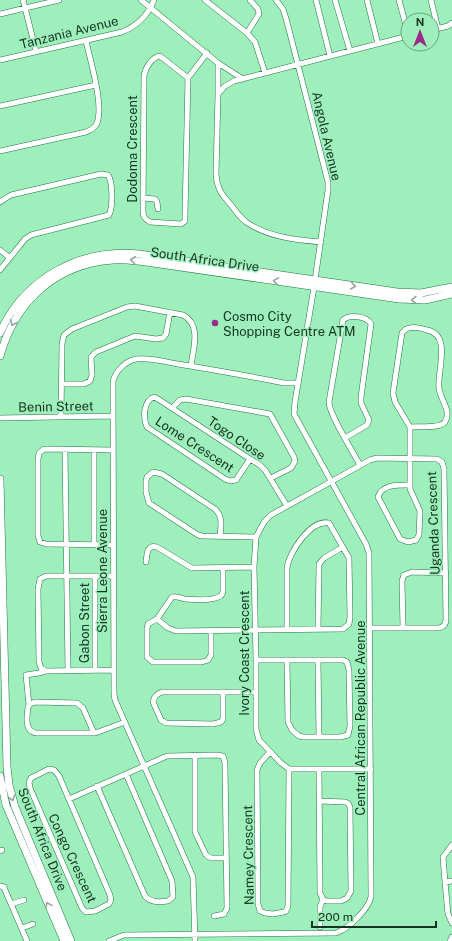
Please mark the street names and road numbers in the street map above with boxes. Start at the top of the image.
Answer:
street label: Tanzania Avenue [18,13,120,52]
street label: Angola Avenue [309,90,344,182]
street label: Dodoma Crescent [125,95,140,203]
street label: South Africa Drive [150,244,260,275]
street label: Benin Street [18,398,94,415]
street label: Lome Crescent [153,413,237,475]
street label: Togo Close [205,414,268,463]
street label: Uganda Crescent [424,471,443,575]
street label: Sierra Leone Avenue [95,509,110,633]
street label: Gabon Street [77,583,92,663]
street label: Ivory Coast Crescent [237,590,252,716]
street label: Central African Republic Avenue [353,620,368,816]
street label: South Africa Drive [15,785,70,893]
street label: Namey Crescent [240,805,257,905]
street label: Congo Crescent [45,811,100,905]

